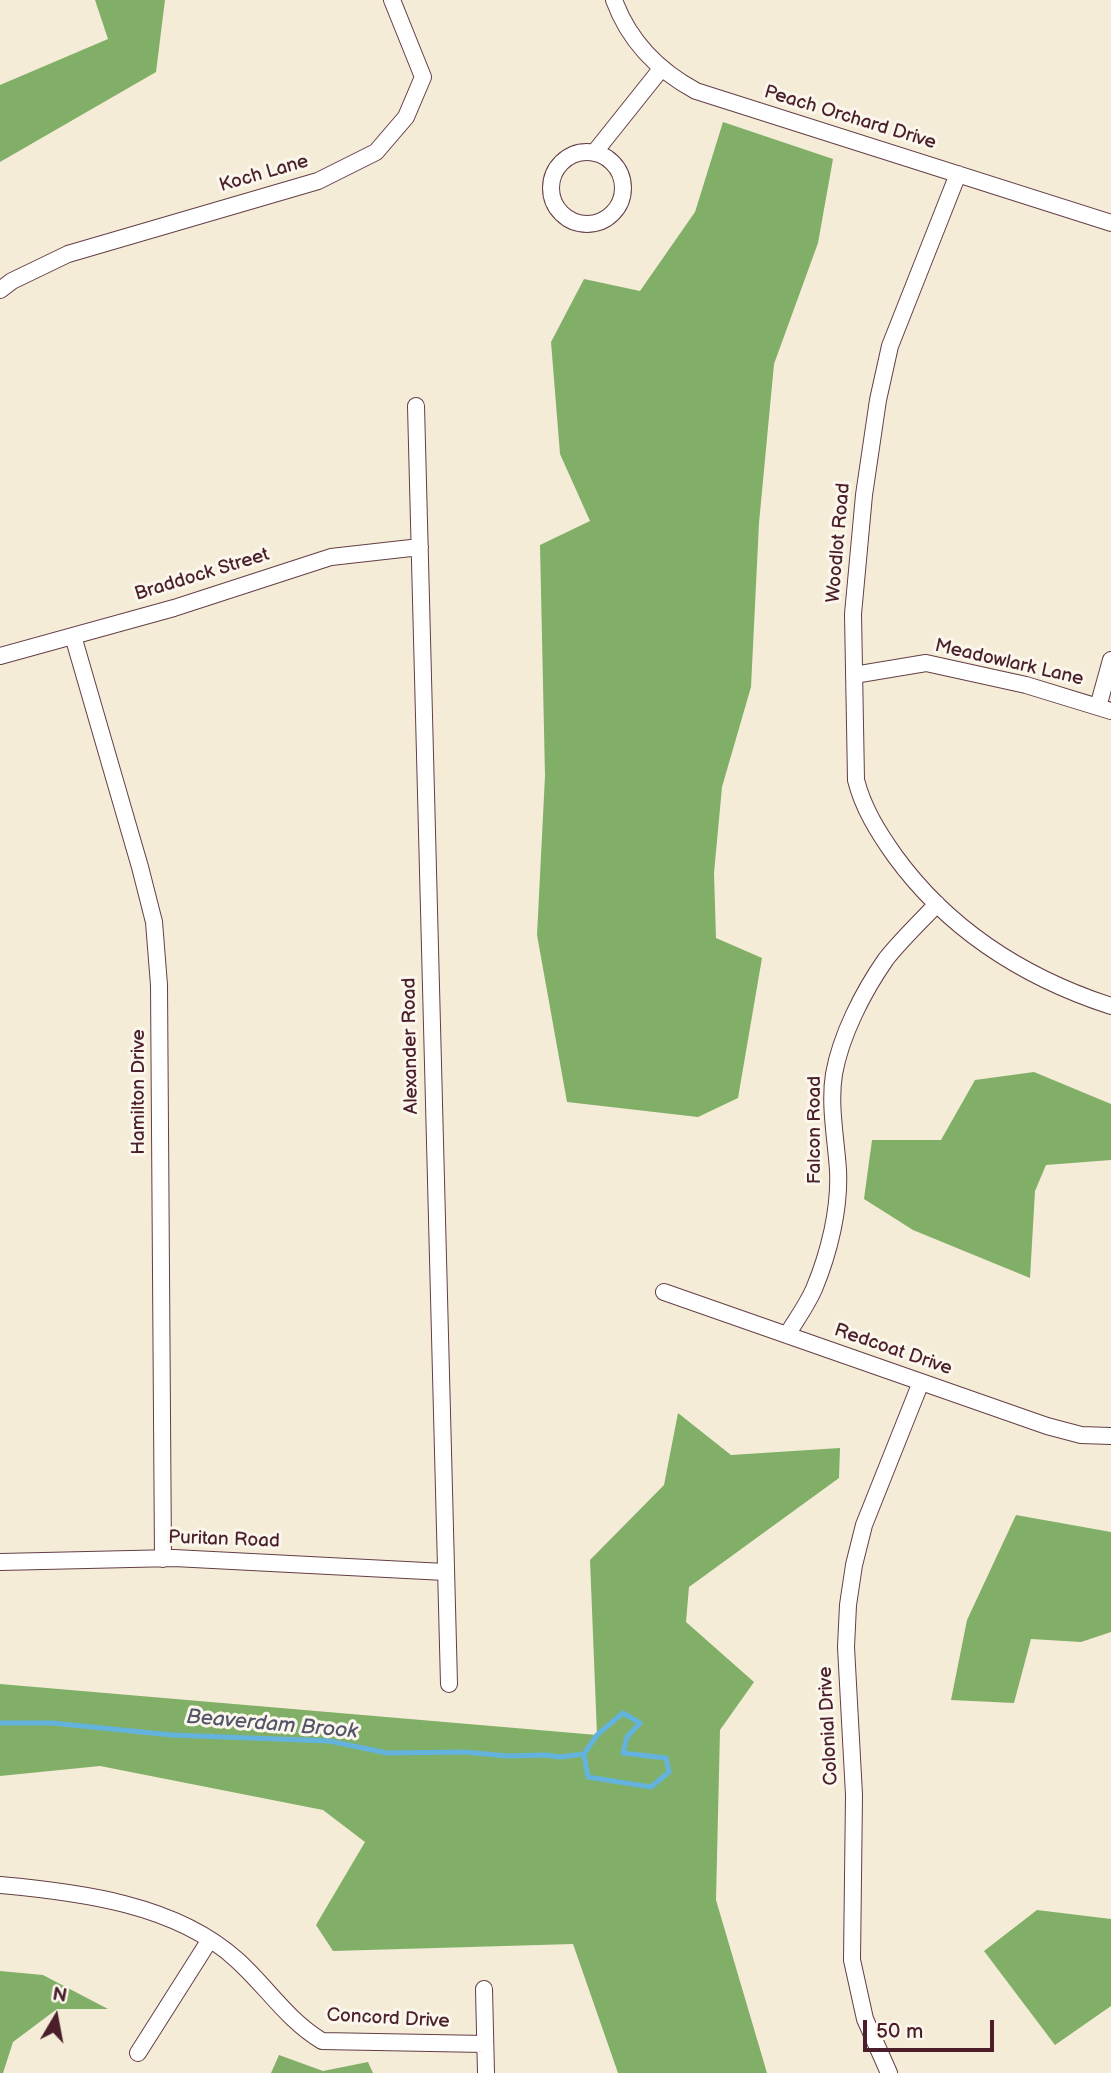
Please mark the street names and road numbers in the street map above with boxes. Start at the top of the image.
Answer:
street label: Peach Orchard Drive [761,81,939,155]
street label: Koch Lane [217,150,311,198]
street label: Woodlot Road [822,482,856,604]
street label: Braddock Street [132,544,272,606]
street label: Meadowlark Lane [932,635,1086,691]
street label: Alexander Road [398,978,424,1114]
street label: Hamilton Drive [128,1029,150,1155]
street label: Falcon Road [804,1076,826,1184]
street label: Redcoat Drive [831,1319,955,1381]
street label: Puritan Road [168,1527,280,1553]
street label: Colonial Drive [814,1666,844,1786]
street label: Concord Drive [326,2004,450,2034]

